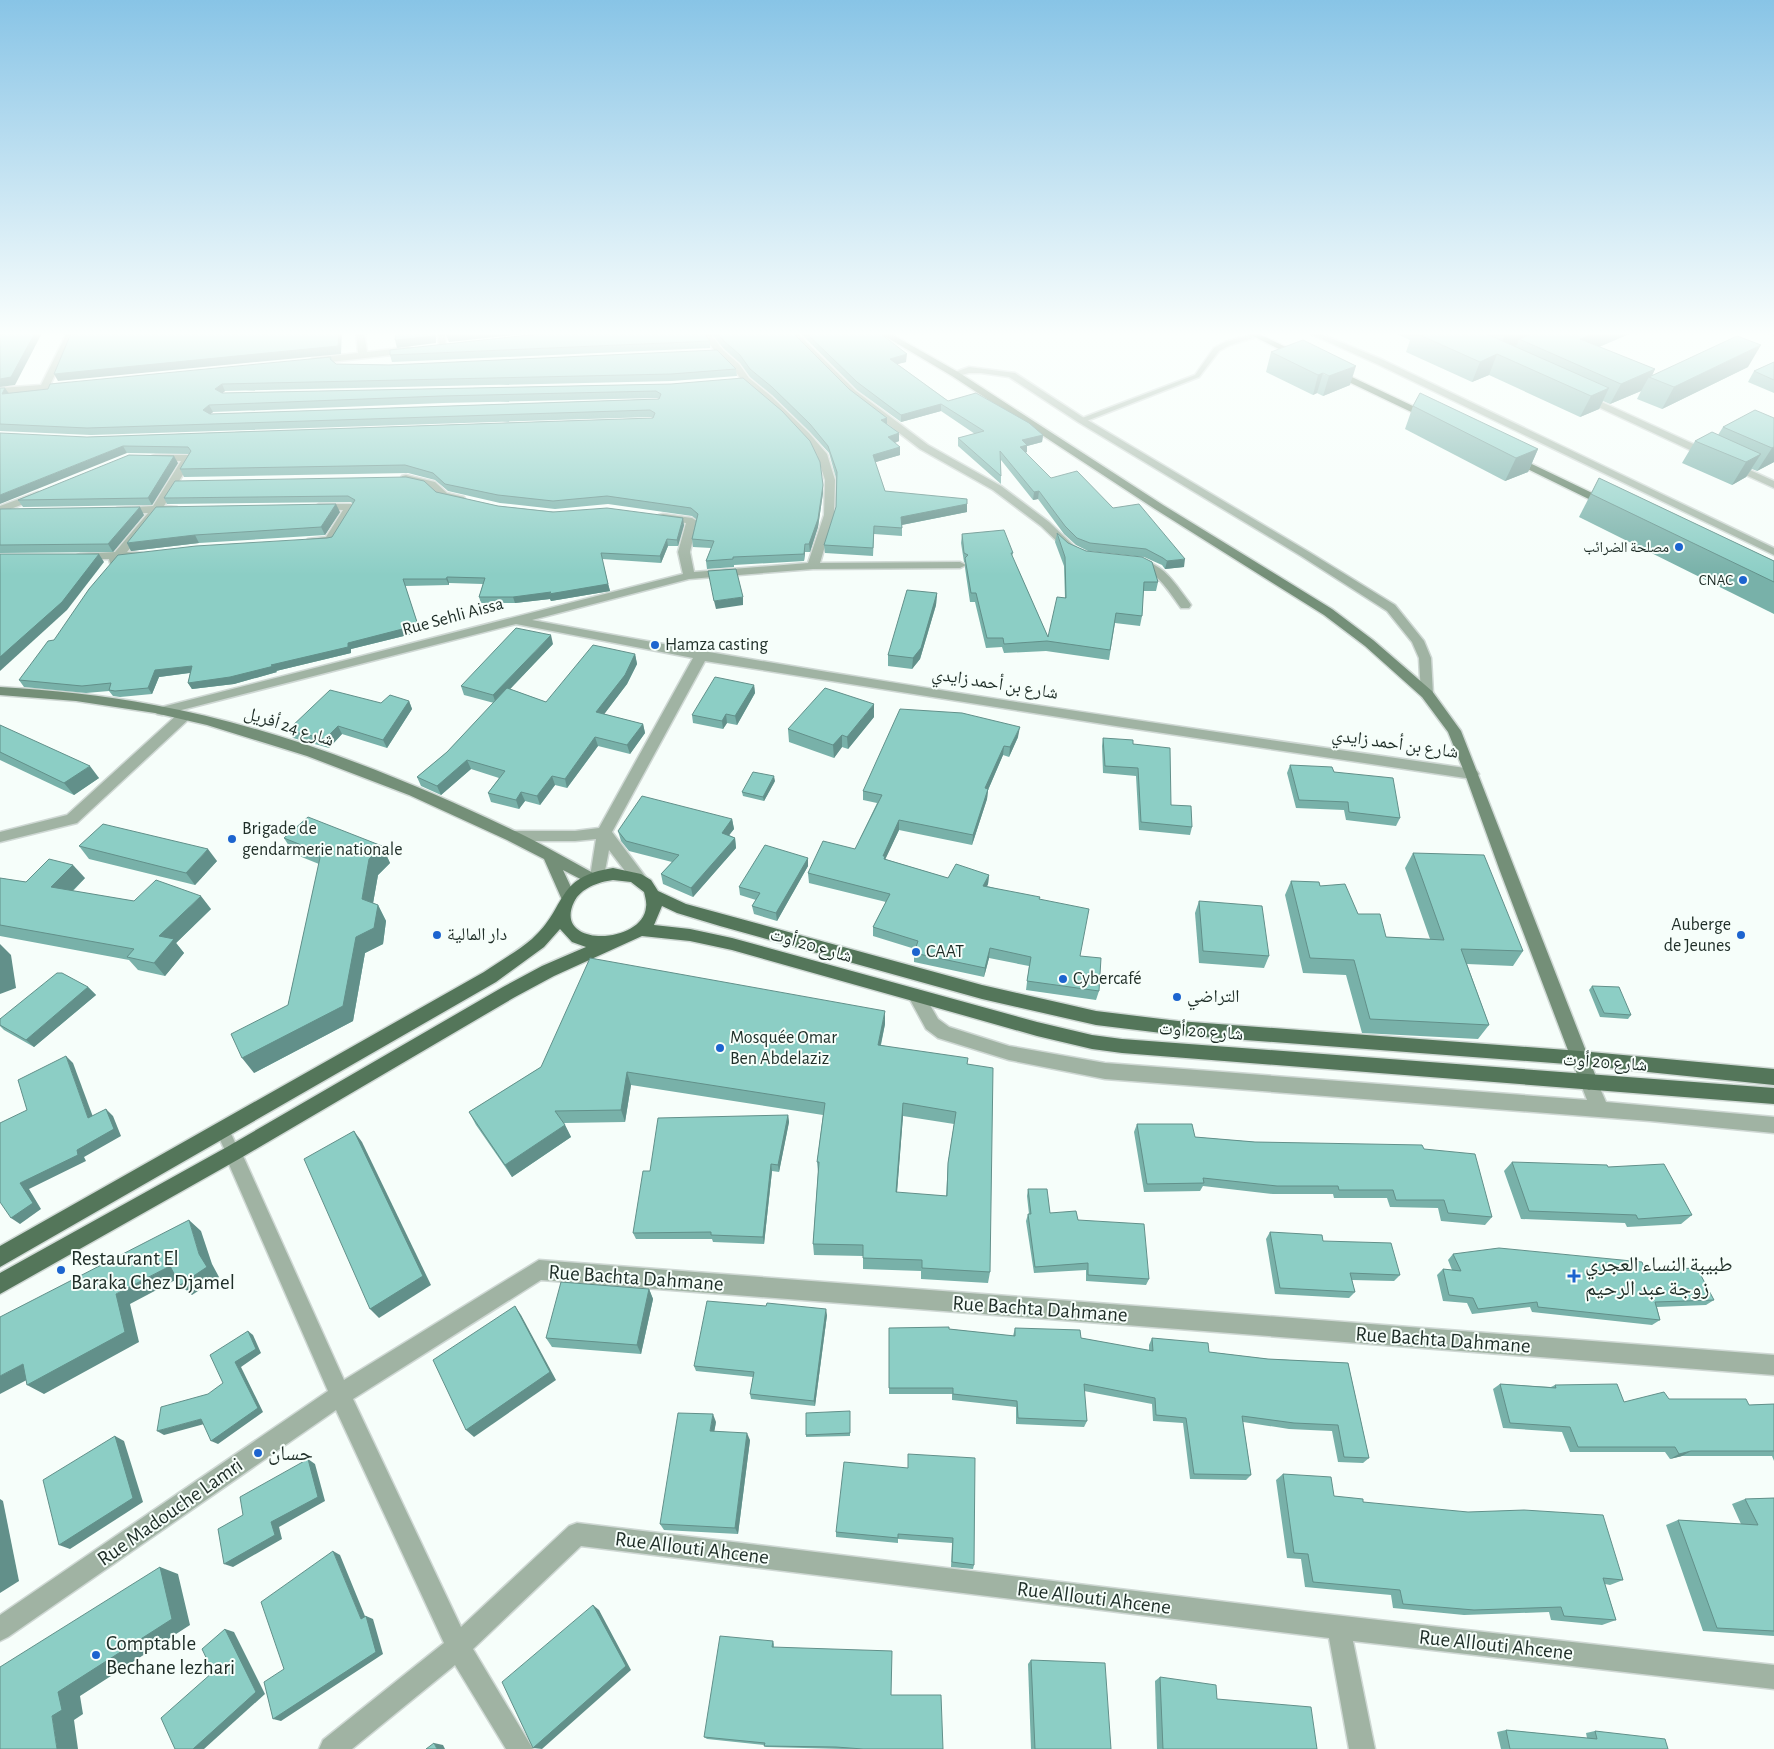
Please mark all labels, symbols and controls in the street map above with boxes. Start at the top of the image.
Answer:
place label: مصلحة الضرائب [1583,540,1669,556]
marker: مصلحة الضرائب [1673,541,1685,553]
place label: CNAC [1699,573,1733,588]
marker: CNAC [1737,574,1749,586]
street label: Rue Sehli Aissa [400,595,506,639]
place label: Hamza casting [665,636,768,654]
marker: Hamza casting [649,639,661,651]
street label: شارع بن أحمد زايدي [930,662,1060,707]
street label: شارع 24 أفريل [242,701,337,751]
street label: شارع بن أحمد زايدي [1330,724,1460,766]
place label: Brigade de gendarmerie nationale [242,820,402,859]
marker: Brigade de gendarmerie nationale [226,833,238,845]
place label: Auberge de Jeunes [1664,916,1731,955]
street label: شارع 20 أوت [768,923,855,967]
place label: دار المالية [447,926,507,944]
marker: دار المالية [431,929,443,941]
marker: Auberge de Jeunes [1735,929,1747,941]
place label: CAAT [926,943,964,961]
marker: CAAT [910,946,922,958]
place label: Cybercafé [1073,970,1142,988]
marker: Cybercafé [1057,973,1069,985]
place label: التراضي [1187,988,1240,1011]
marker: التراضي [1171,991,1183,1003]
street label: شارع 20 أوت [1158,1017,1244,1045]
place label: Mosquée Omar Ben Abdelaziz [730,1029,837,1068]
marker: Mosquée Omar Ben Abdelaziz [714,1042,726,1054]
street label: شارع 20 أوت [1562,1048,1648,1076]
place label: Restaurant El Baraka Chez Djamel [71,1248,235,1293]
place label: طبيبة النساء العجري زوجة عبد الرحيم [1585,1254,1733,1302]
street label: Rue Bachta Dahmane [548,1261,724,1295]
marker: Restaurant El Baraka Chez Djamel [55,1264,67,1276]
marker: طبيبة النساء العجري زوجة عبد الرحيم [1567,1269,1581,1283]
street label: Rue Bachta Dahmane [952,1292,1128,1326]
street label: Rue Bachta Dahmane [1355,1323,1531,1357]
place label: حسان [268,1443,313,1465]
marker: حسان [252,1447,264,1459]
street label: Rue Madouche Lamri [94,1454,246,1570]
street label: Rue Allouti Ahcene [614,1528,770,1568]
street label: Rue Allouti Ahcene [1016,1578,1172,1618]
street label: Rue Allouti Ahcene [1418,1626,1574,1664]
place label: Comptable Bechane lezhari [106,1633,235,1678]
marker: Comptable Bechane lezhari [90,1649,102,1661]

